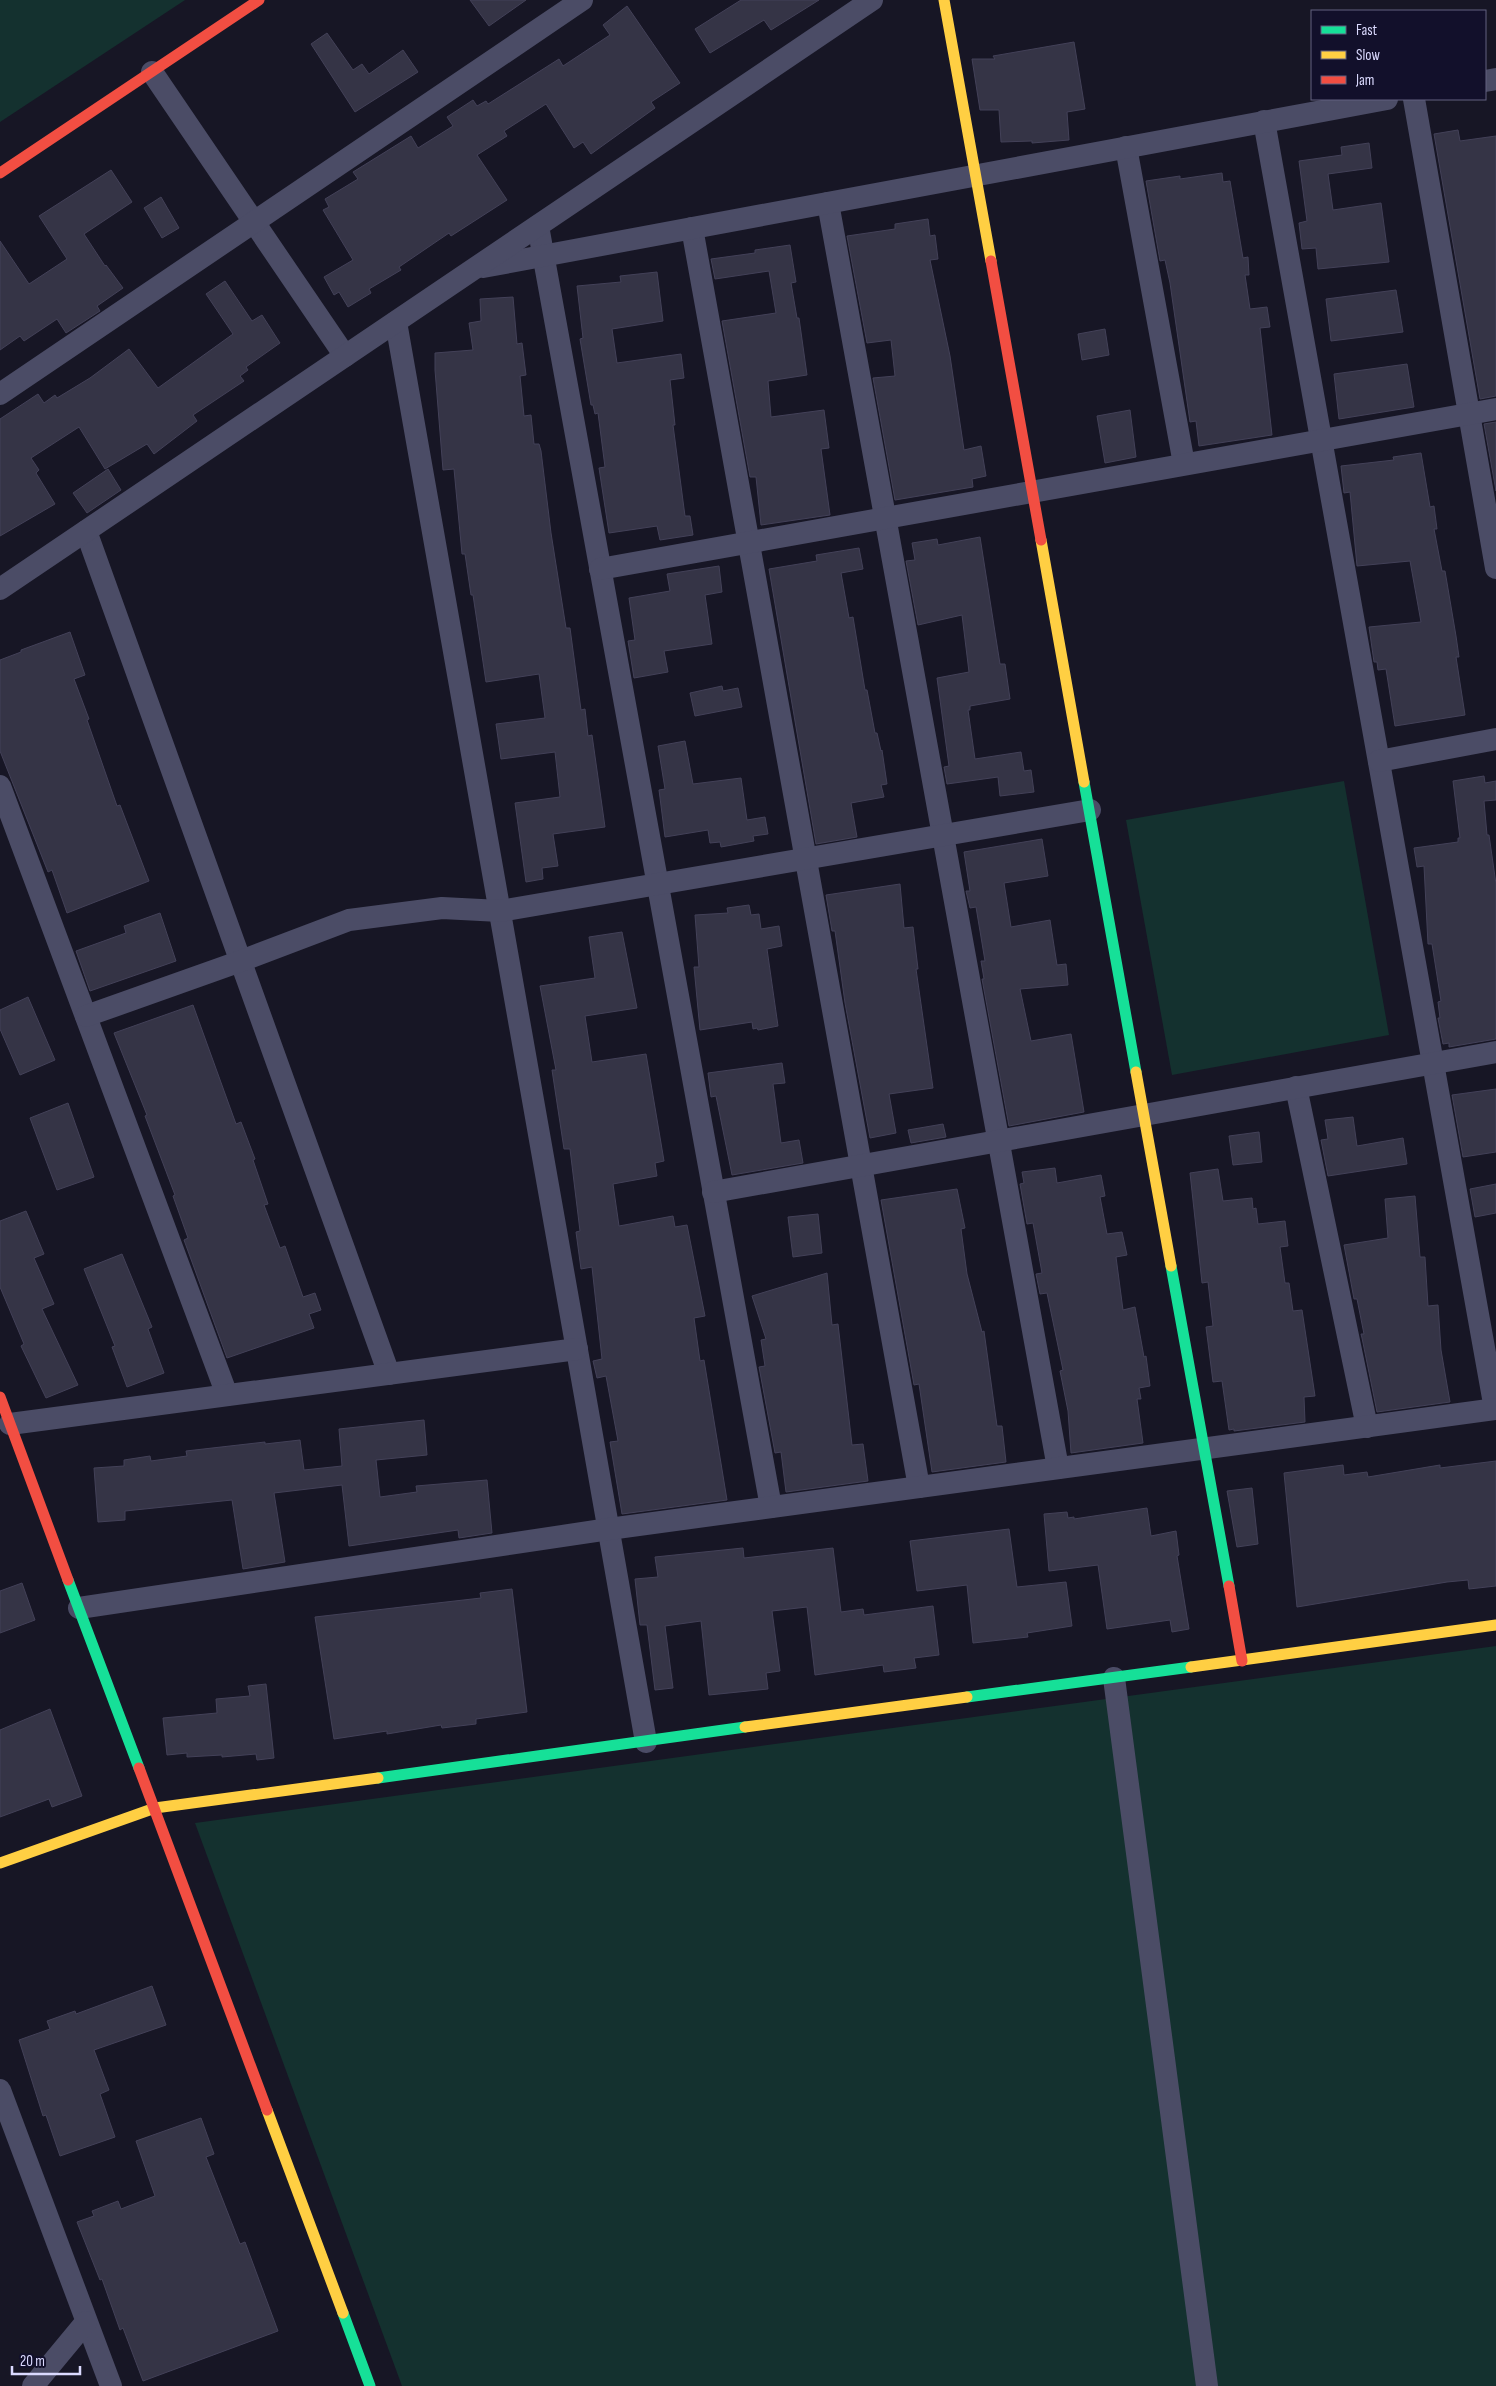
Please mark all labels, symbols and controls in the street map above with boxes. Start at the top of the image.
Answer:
legend [1311,10,1486,100]
text: Fast [1356,21,1378,40]
text: Slow [1356,46,1380,65]
text: Jam [1355,71,1374,90]
scale bar [12,2344,80,2376]
text: 20 m [20,2352,45,2371]

